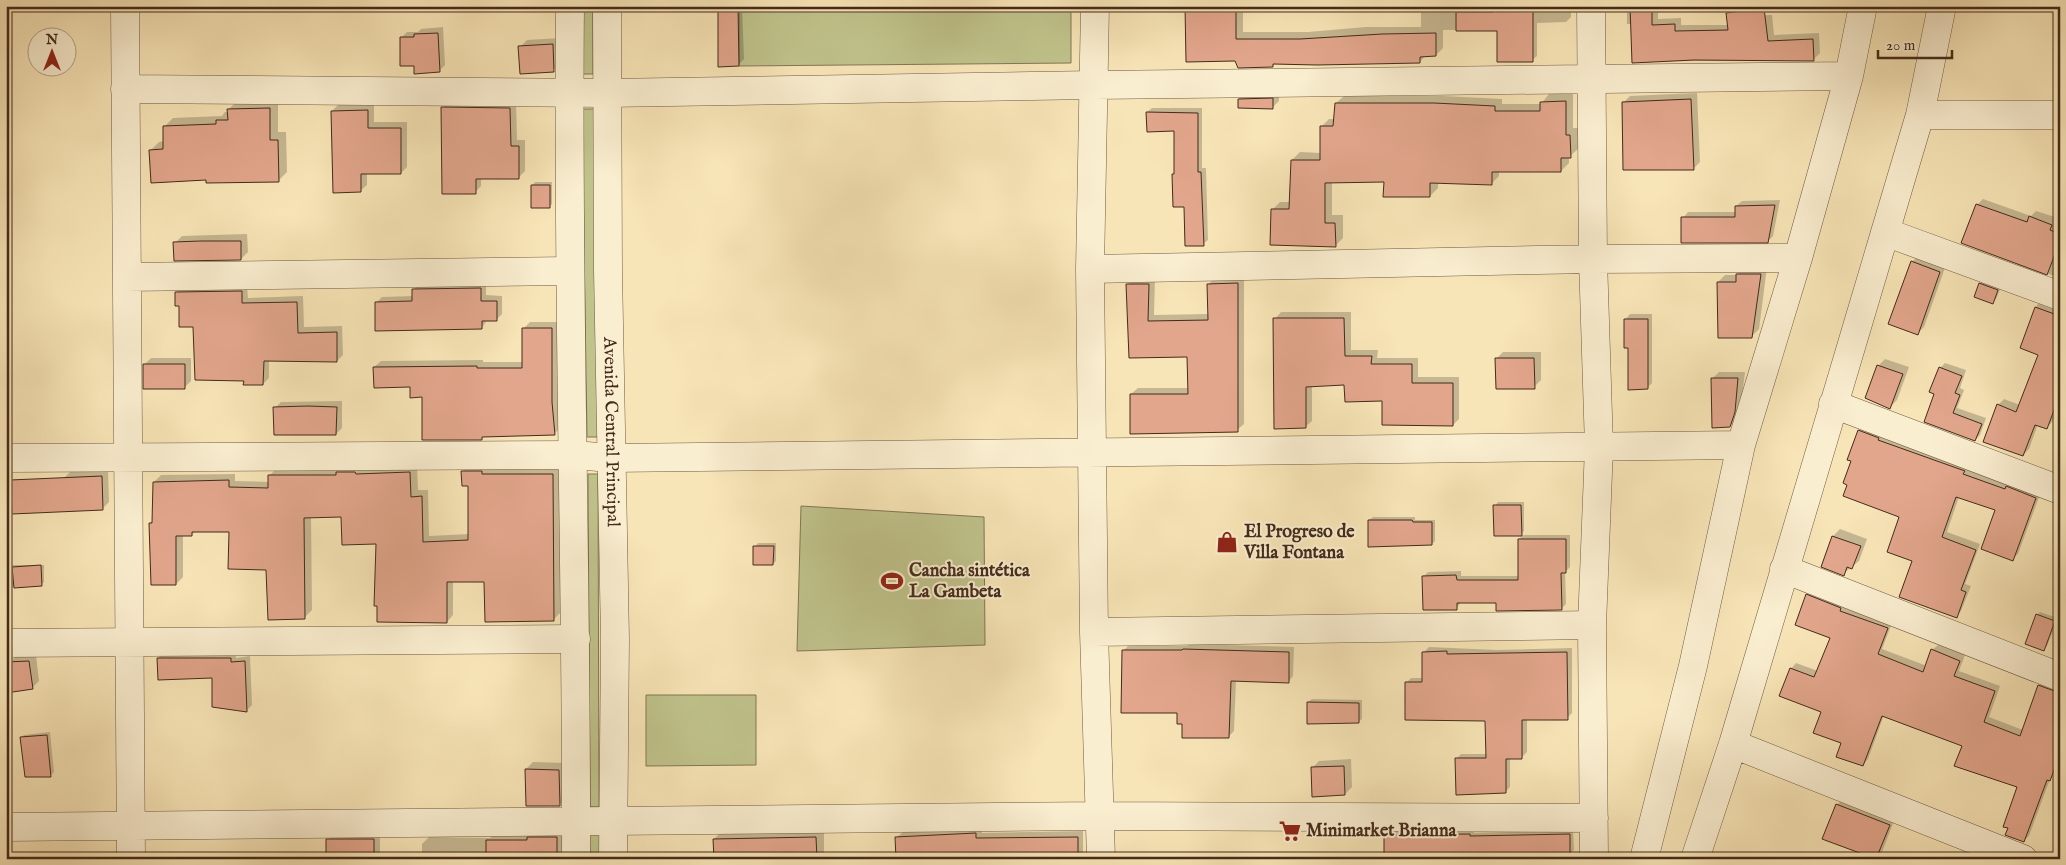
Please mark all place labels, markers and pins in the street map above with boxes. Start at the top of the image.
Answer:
place label: El Progreso de Villa Fontana [1243,521,1355,565]
shop icon: El Progreso de Villa Fontana [1214,529,1240,555]
place label: Cancha sintética La Gambeta [909,560,1031,604]
sports icon: Cancha sintética La Gambeta [879,568,905,594]
supermarket icon: Minimarket Brianna [1277,818,1303,844]
place label: Minimarket Brianna [1306,820,1458,843]

